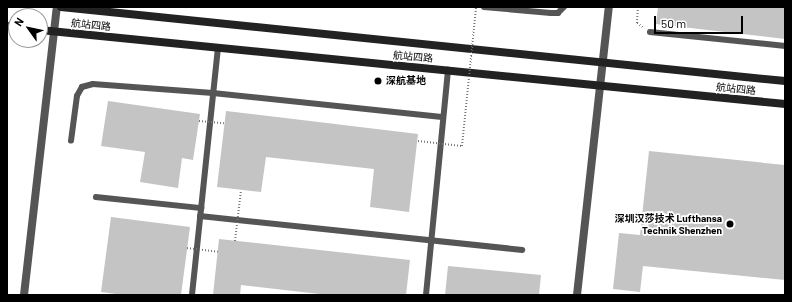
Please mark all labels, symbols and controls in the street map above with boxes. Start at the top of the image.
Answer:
north arrow [8,8,48,48]
scale bar [656,8,745,34]
text: N [11,15,26,28]
text: 50 m [661,16,686,30]
street label: 航站四路 [70,17,112,33]
street label: 航站四路 [393,49,433,65]
place label: 深航基地 [386,75,426,87]
marker: 深航基地 [373,76,383,86]
street label: 航站四路 [715,81,757,97]
place label: 深圳汉莎技术 Lufthansa Technik Shenzhen [615,212,722,236]
marker: 深圳汉莎技术 Lufthansa Technik Shenzhen [725,219,735,229]

